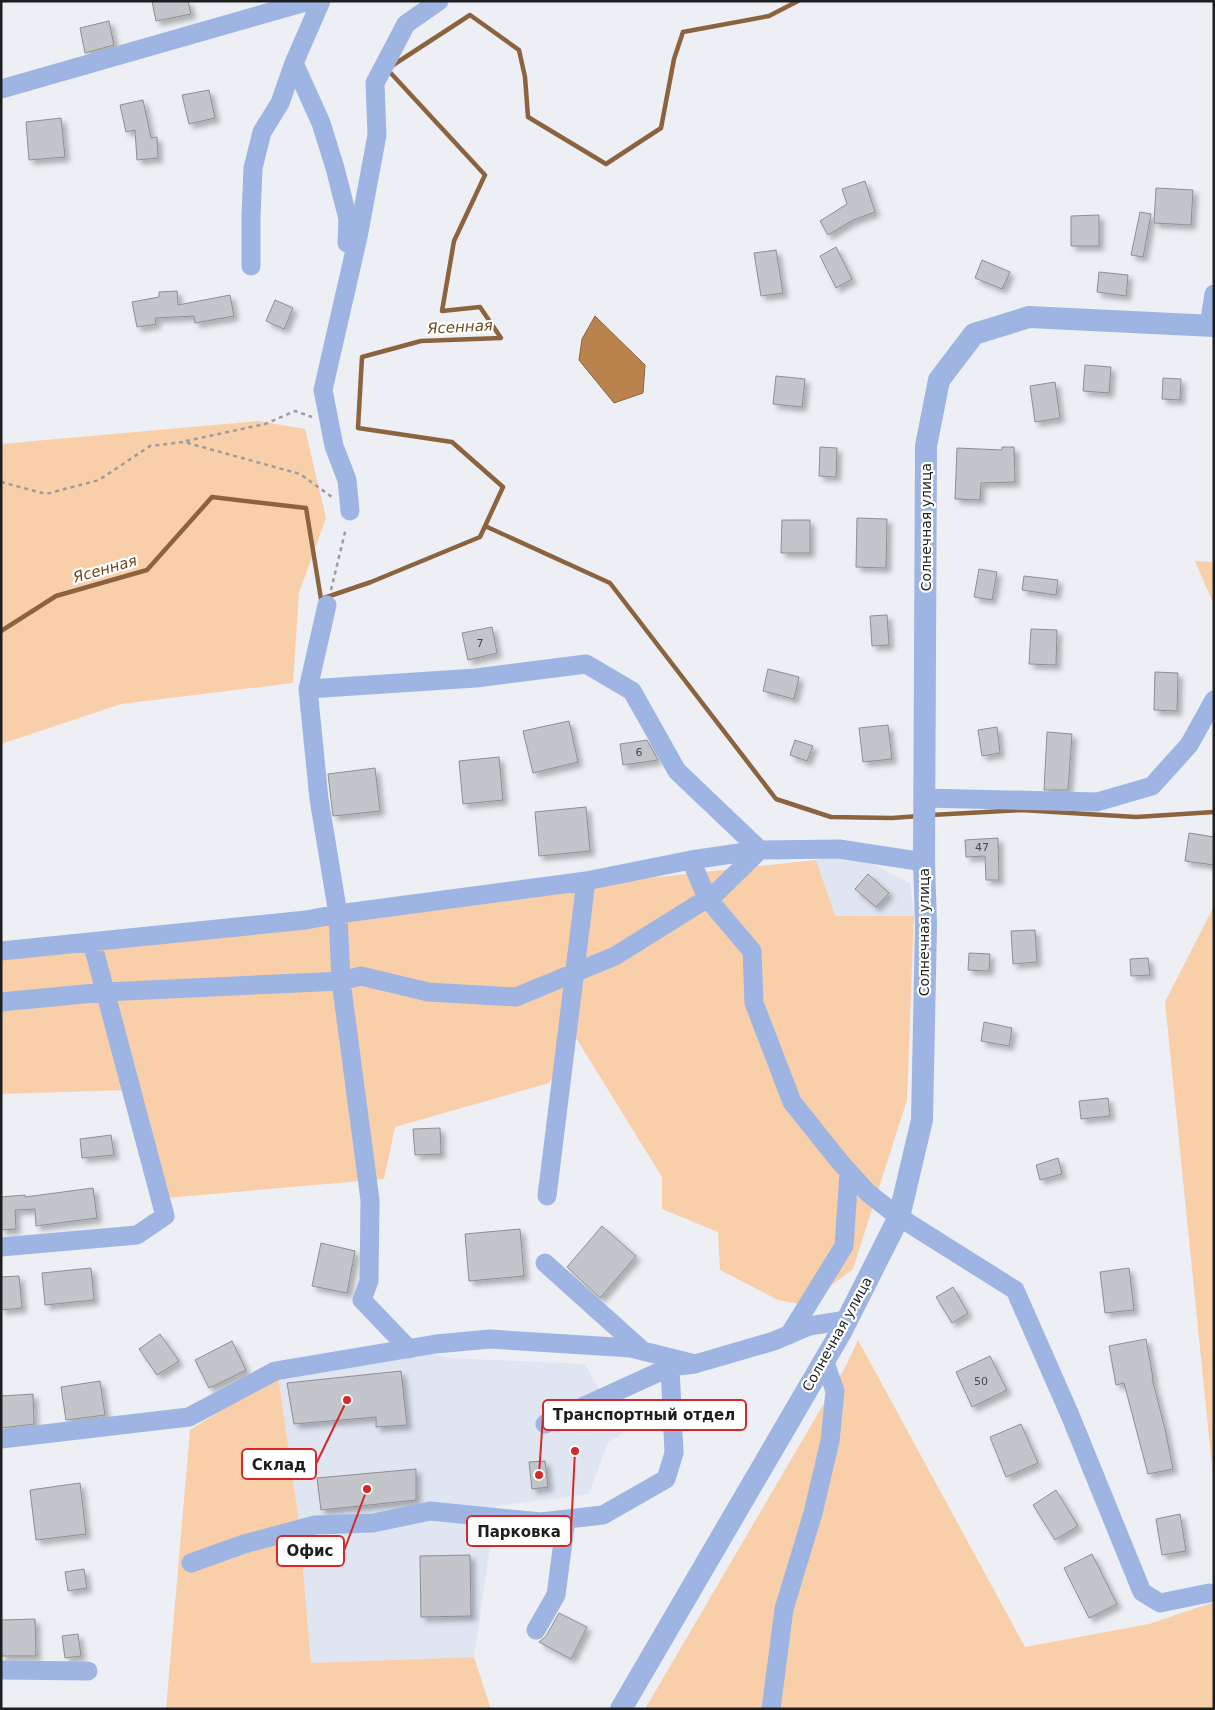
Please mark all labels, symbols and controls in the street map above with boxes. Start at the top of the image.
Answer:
water label: Ясенная [426,316,493,338]
street label: Солнечная улица [918,463,934,591]
water label: Ясенная [70,551,139,587]
house number: 7 [477,637,484,650]
house number: 6 [636,746,643,759]
house number: 47 [975,841,989,854]
street label: Солнечная улица [916,868,932,996]
street label: Солнечная улица [799,1274,875,1394]
house number: 50 [974,1375,988,1388]
callout: Транспортный отдел [543,1400,746,1430]
text: Транспортный отдел [553,1406,735,1424]
callout: Склад [242,1449,316,1479]
text: Склад [252,1456,306,1474]
callout: Парковка [467,1516,571,1546]
text: Парковка [477,1523,561,1541]
callout: Офис [277,1536,344,1566]
text: Офис [286,1542,334,1560]

